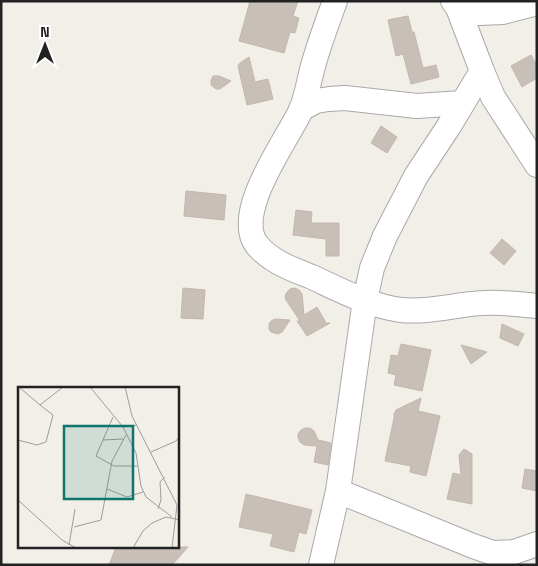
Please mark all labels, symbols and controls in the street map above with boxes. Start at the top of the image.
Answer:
north arrow [20,20,70,70]
text: N [40,23,50,41]
inset map [18,387,179,548]

